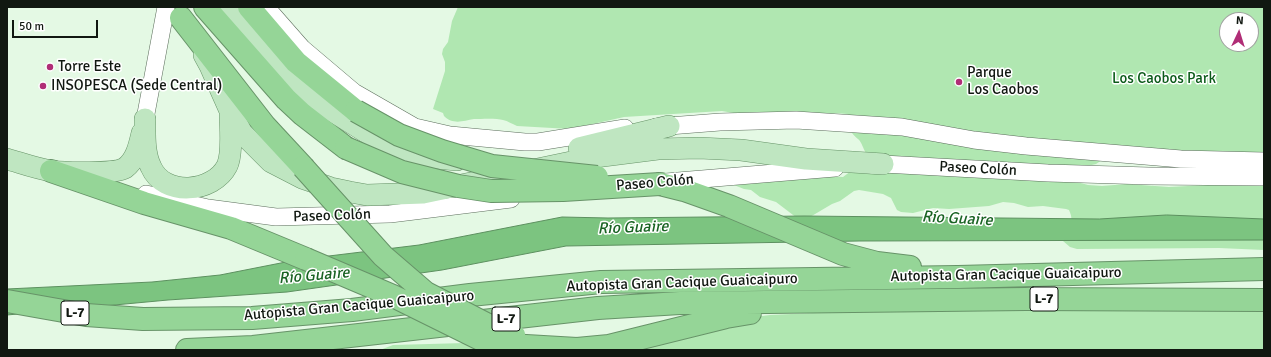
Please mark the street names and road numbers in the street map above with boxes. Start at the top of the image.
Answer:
street label: Paseo Colón [939,158,1017,180]
street label: Paseo Colón [615,171,695,195]
street label: Paseo Colón [293,206,371,226]
street label: Autopista Gran Cacique Guaicaipuro [890,264,1122,286]
street label: Autopista Gran Cacique Guaicaipuro [566,270,798,296]
street label: Autopista Gran Cacique Guaicaipuro [243,287,475,325]
road number: L-7 [1030,287,1058,311]
road number: L-7 [61,301,89,325]
road number: L-7 [492,307,520,331]

